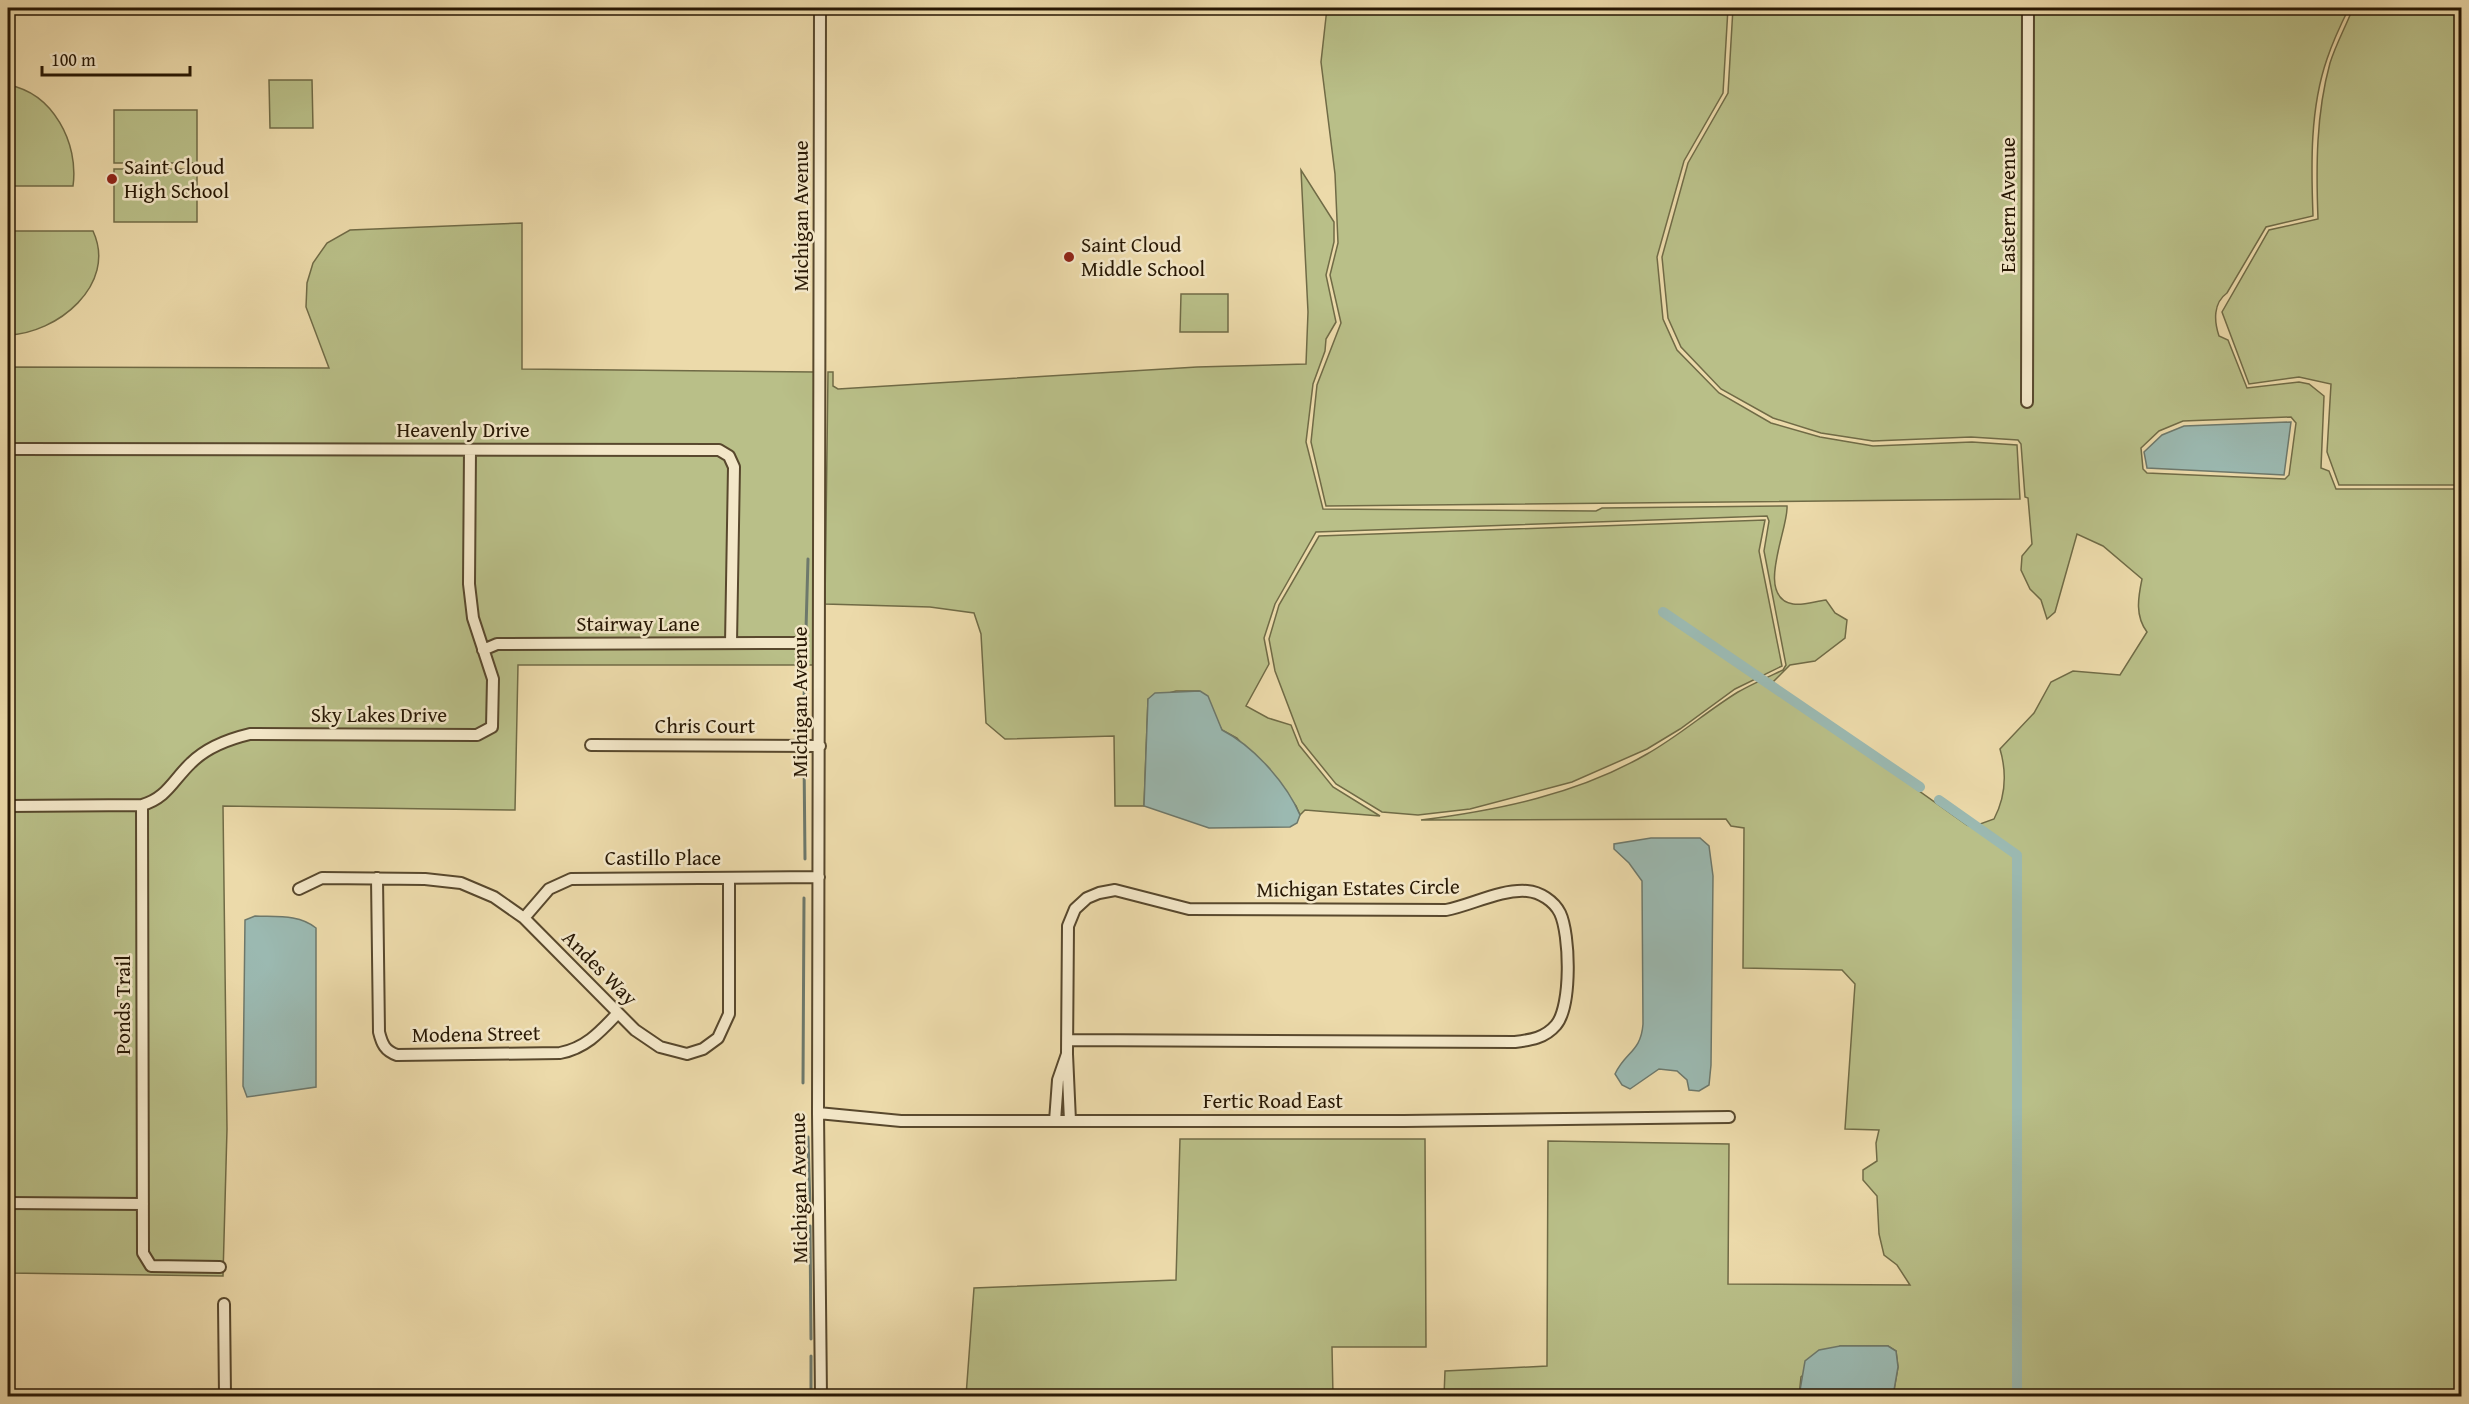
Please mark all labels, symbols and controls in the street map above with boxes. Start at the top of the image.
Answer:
scale bar [42,39,190,77]
text: 100 m [51,46,96,73]
street label: Eastern Avenue [1992,137,2023,273]
street label: Michigan Avenue [785,140,816,292]
place label: Saint Cloud High School [124,151,229,206]
marker: Saint Cloud High School [105,172,119,186]
place label: Saint Cloud Middle School [1081,229,1205,284]
marker: Saint Cloud Middle School [1062,250,1076,264]
street label: Heavenly Drive [396,414,530,445]
street label: Stairway Lane [576,608,700,639]
street label: Michigan Avenue [784,626,815,778]
street label: Sky Lakes Drive [311,699,447,730]
street label: Chris Court [655,710,756,741]
street label: Castillo Place [605,842,721,873]
street label: Michigan Estates Circle [1256,870,1460,905]
street label: Andes Way [555,923,646,1013]
street label: Ponds Trail [107,955,138,1055]
street label: Modena Street [411,1017,541,1050]
street label: Fertic Road East [1203,1085,1344,1116]
street label: Michigan Avenue [782,1112,815,1264]

